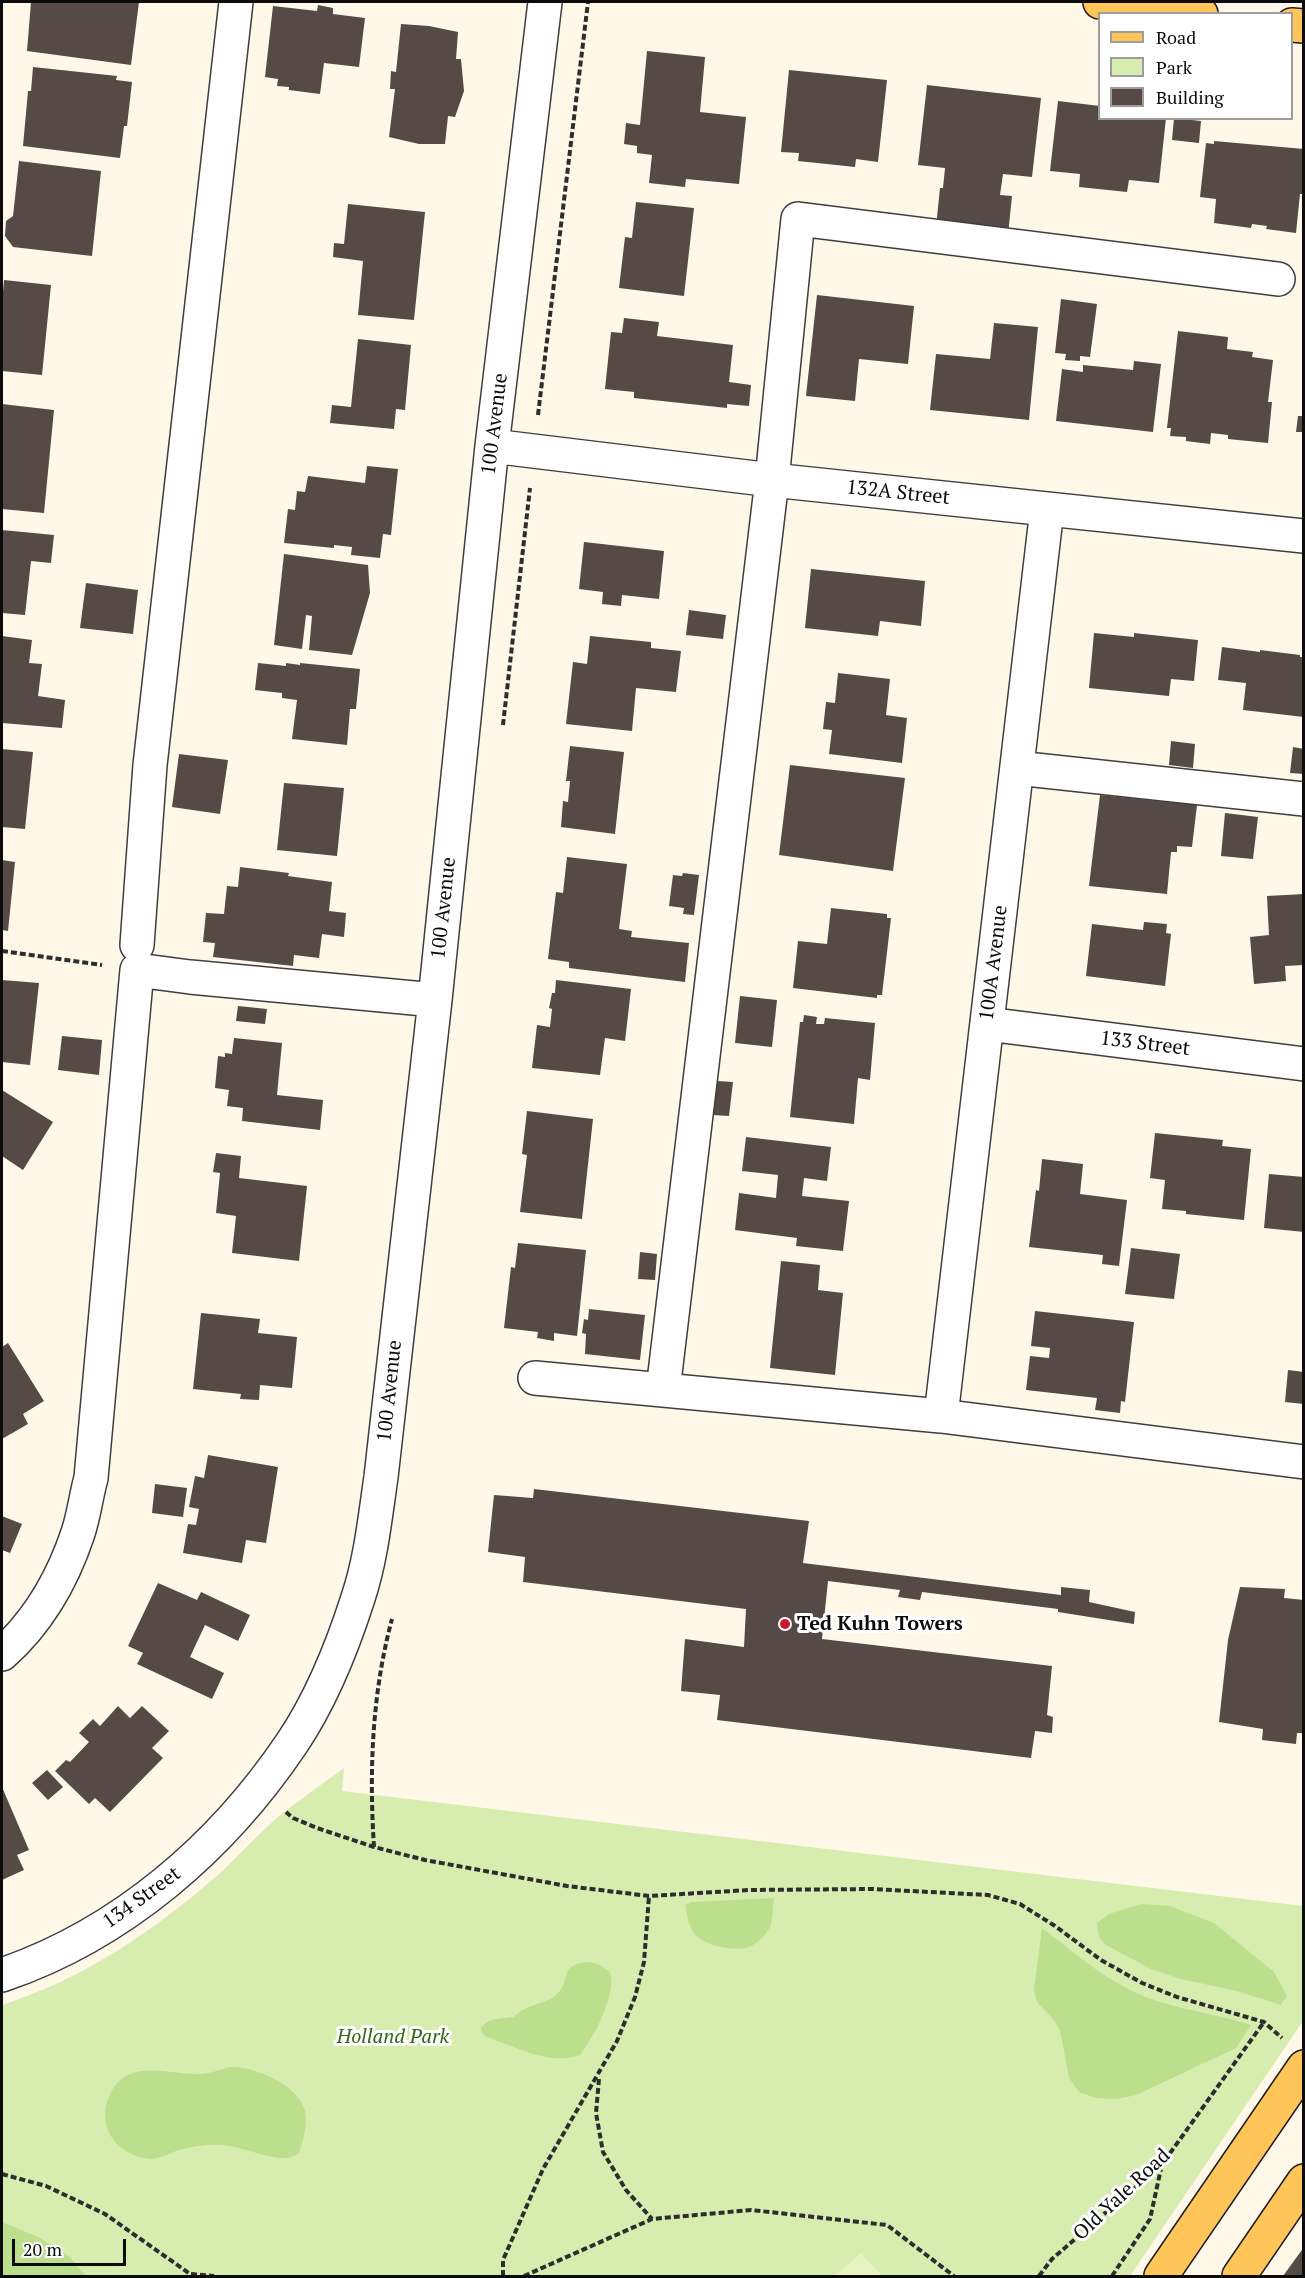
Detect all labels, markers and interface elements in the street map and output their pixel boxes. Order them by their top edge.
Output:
legend [1098,12,1293,120]
text: Road [1156,25,1196,49]
text: Park [1156,55,1192,79]
text: Building [1156,85,1224,109]
street label: 100 Avenue [477,372,513,476]
street label: 132A Street [845,476,951,510]
street label: 100 Avenue [427,856,461,960]
street label: 100A Avenue [975,904,1013,1022]
street label: 133 Street [1099,1027,1191,1061]
street label: 100 Avenue [373,1339,407,1443]
place label: Ted Kuhn Towers [797,1612,963,1636]
marker: Ted Kuhn Towers [778,1617,792,1631]
street label: 134 Street [98,1862,186,1934]
park label: Holland Park [337,2025,449,2049]
street label: Old Yale Road [1069,2144,1175,2246]
scale bar [15,2227,129,2265]
text: 20 m [23,2237,62,2261]

